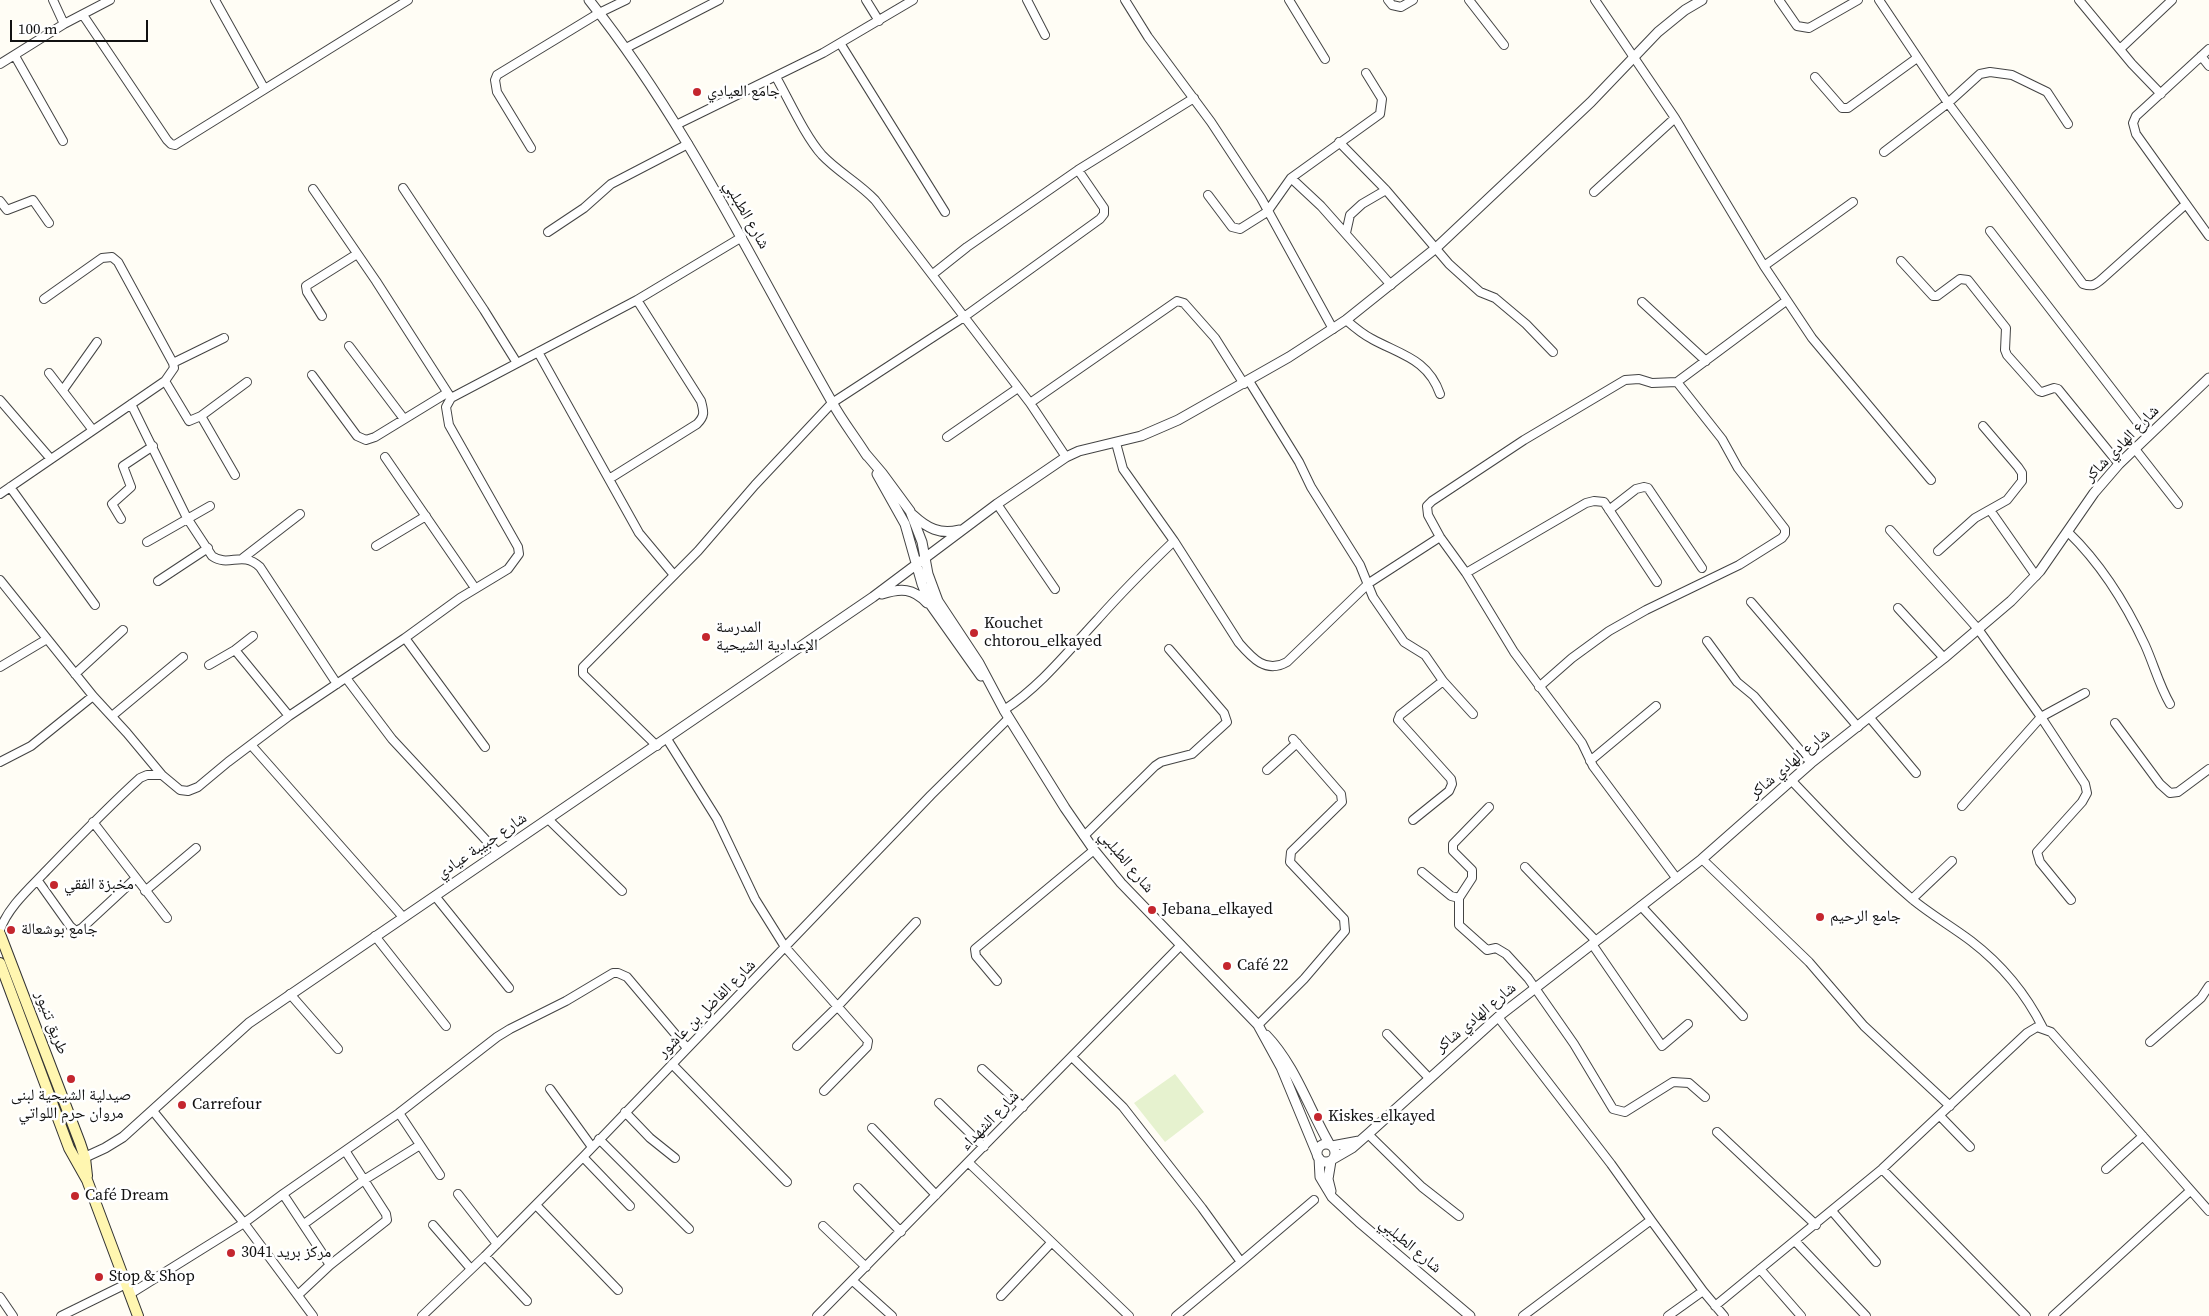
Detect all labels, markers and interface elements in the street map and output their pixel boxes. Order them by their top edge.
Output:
scale bar [12,10,150,42]
text: 100 m [18,18,58,39]
place label: جامع العيادي [707,82,780,102]
marker: جامع العيادي [691,86,703,98]
street label: شارع الطبلبي [719,177,773,253]
street label: شارع الهادي شاكر [2081,402,2163,486]
place label: Kouchet chtorou_elkayed [984,614,1102,652]
place label: المدرسة الإعدادية الشيحية [716,618,818,656]
marker: Kouchet chtorou_elkayed [968,627,980,639]
marker: المدرسة الإعدادية الشيحية [700,631,712,643]
street label: شارع الهادي شاكر [1746,725,1834,803]
street label: شارع حبيبة عيادي [433,809,531,883]
street label: شارع الطبلبي [1094,827,1158,897]
place label: مخبزة الفقي [64,875,134,895]
marker: مخبزة الفقي [48,879,60,891]
place label: Jebana_elkayed [1162,900,1273,920]
marker: Jebana_elkayed [1146,904,1158,916]
place label: جامع الرحيم [1830,907,1901,927]
marker: جامع الرحيم [1814,911,1826,923]
place label: جامع بوشعالة [21,920,98,940]
marker: جامع بوشعالة [5,924,17,936]
street label: شارع الفاضل بن عاشور [654,956,760,1062]
place label: Café 22 [1237,956,1289,976]
marker: Café 22 [1221,960,1233,972]
street label: شارع الهادي شاكر [1432,979,1520,1057]
street label: طريق تنيور [30,989,72,1057]
marker: صيدلية الشيحية لبنى مروان حرم اللواتي [65,1073,77,1085]
place label: صيدلية الشيحية لبنى مروان حرم اللواتي [11,1086,131,1124]
street label: شارع الشهداء [957,1087,1023,1155]
place label: Carrefour [192,1095,262,1115]
marker: Carrefour [176,1099,188,1111]
place label: Kiskes_elkayed [1328,1107,1435,1127]
marker: Kiskes_elkayed [1312,1111,1324,1123]
place label: Café Dream [85,1186,169,1206]
marker: Café Dream [69,1190,81,1202]
street label: شارع الطبلبي [1375,1214,1445,1278]
place label: مركز بريد 3041 [241,1243,331,1263]
marker: مركز بريد 3041 [225,1247,237,1259]
place label: Stop & Shop [109,1267,195,1287]
marker: Stop & Shop [93,1271,105,1283]

